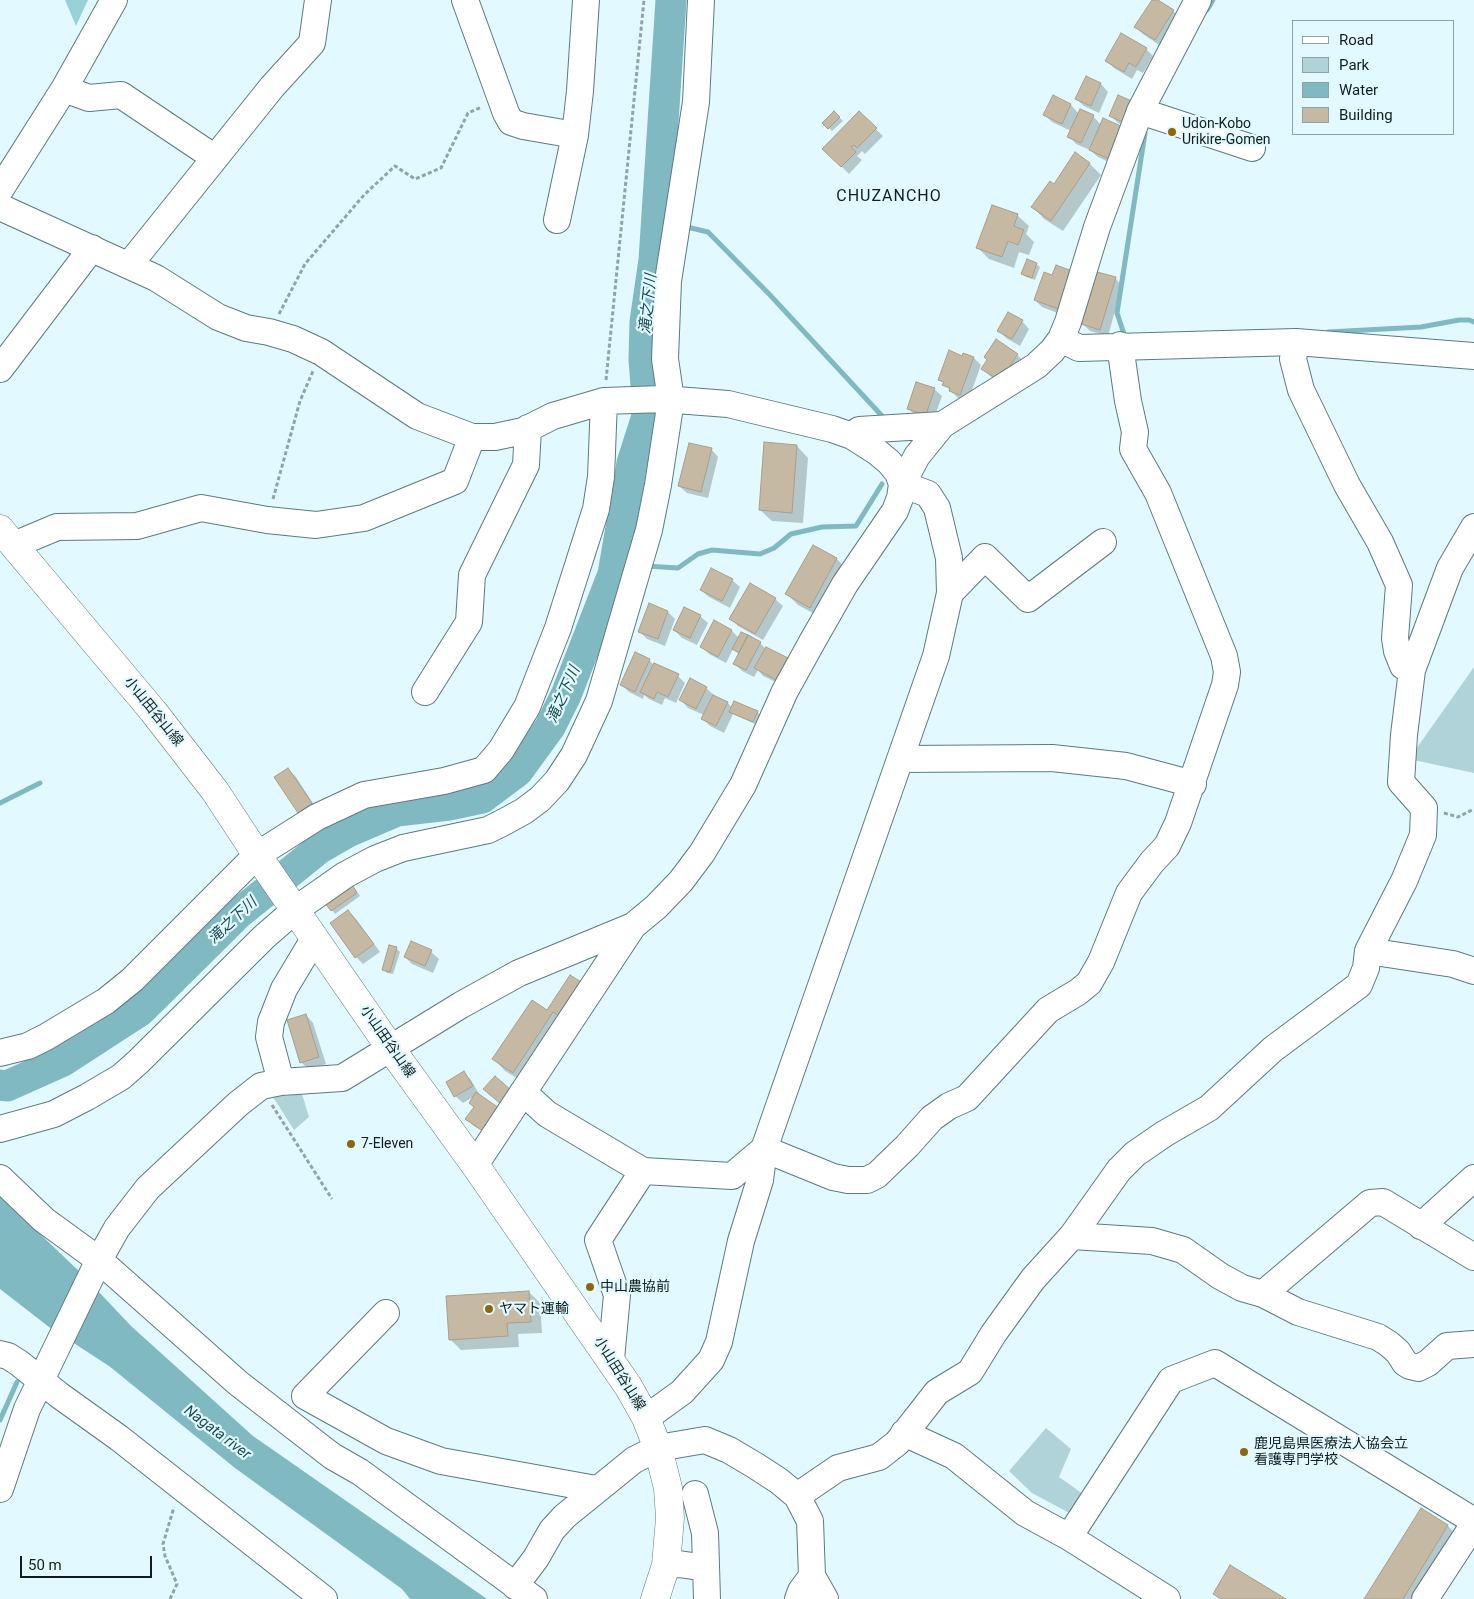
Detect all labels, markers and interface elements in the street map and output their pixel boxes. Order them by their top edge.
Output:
legend [1292,20,1454,135]
text: Road [1339,31,1373,49]
text: Park [1339,56,1369,74]
text: Water [1339,81,1378,99]
text: Building [1339,106,1393,124]
place label: Udon-Kobo Urikire-Gomen [1182,116,1271,148]
marker: Udon-Kobo Urikire-Gomen [1166,126,1178,138]
district label: CHUZANCHO [835,187,943,207]
water label: 滝之下川 [637,273,661,335]
water label: 滝之下川 [544,664,584,726]
street label: 小山田谷山線 [120,674,186,750]
water label: 滝之下川 [205,894,261,948]
street label: 小山田谷山線 [356,1003,418,1081]
place label: 7-Eleven [361,1136,413,1152]
marker: 7-Eleven [345,1138,357,1150]
place label: 中山農協前 [600,1279,670,1295]
marker: 中山農協前 [584,1281,596,1293]
place label: ヤマト運輸 [499,1301,569,1317]
marker: ヤマト運輸 [483,1303,495,1315]
street label: 小山田谷山線 [590,1334,648,1414]
water label: Nagata river [180,1402,254,1464]
place label: 鹿児島県医療法人協会立 看護専門学校 [1254,1436,1408,1468]
marker: 鹿児島県医療法人協会立 看護専門学校 [1238,1446,1250,1458]
scale bar [22,1546,155,1578]
text: 50 m [28,1556,62,1574]

